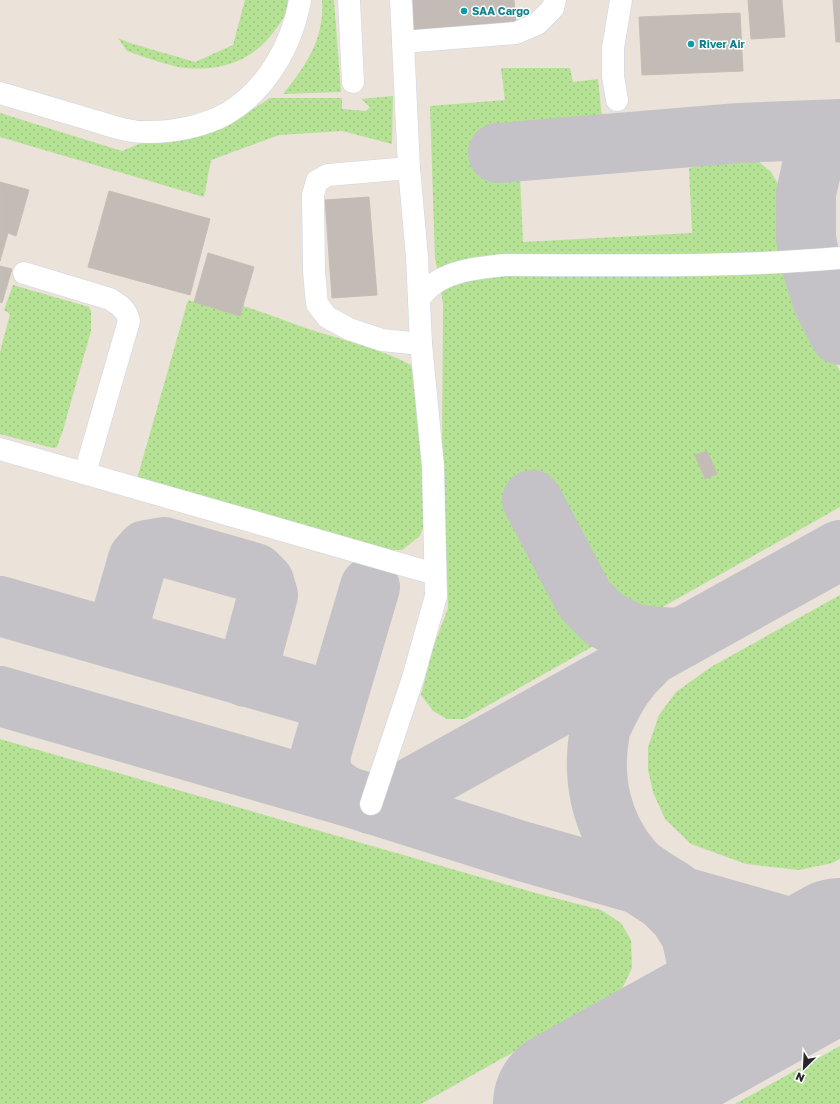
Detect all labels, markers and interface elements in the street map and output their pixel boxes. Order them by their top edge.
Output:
place label: SAA Cargo [472,4,530,17]
marker: SAA Cargo [459,6,469,16]
place label: River Air [699,37,745,50]
marker: River Air [686,39,696,49]
north arrow [784,1048,824,1088]
text: N [793,1070,806,1085]

